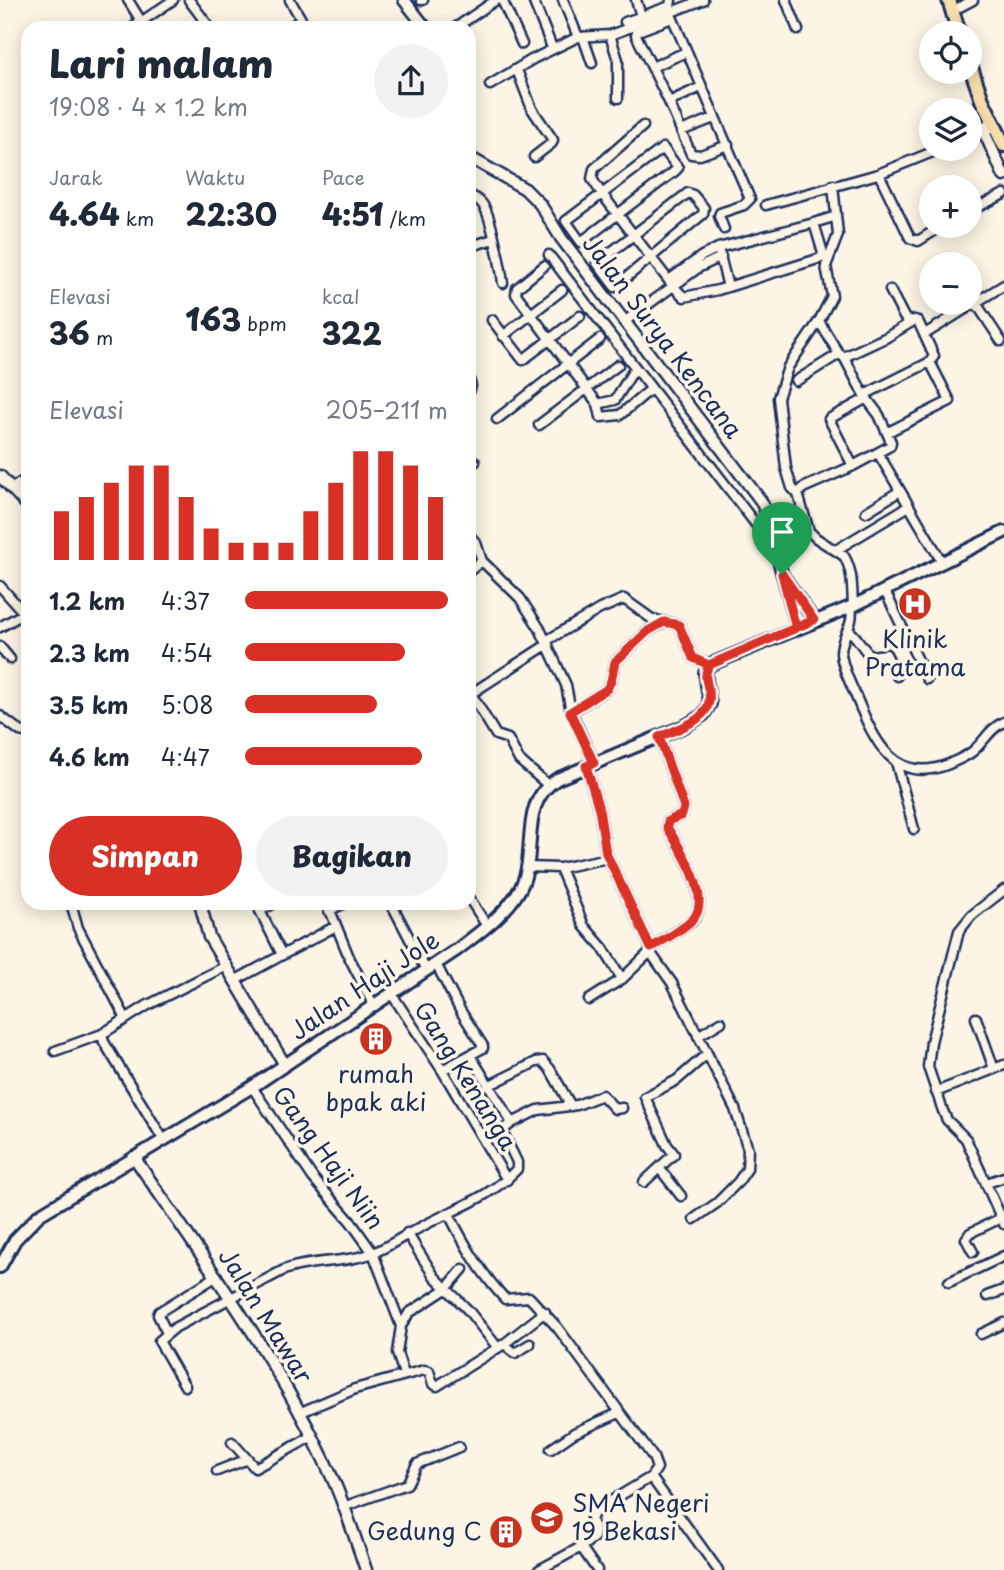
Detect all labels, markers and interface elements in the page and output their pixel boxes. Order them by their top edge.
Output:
map controls [919,21,982,315]
button: locate [919,21,982,84]
text: Lari malam [49,34,274,91]
button: share [374,44,448,118]
text: 19:08 · 4 × 1.2 km [49,89,248,124]
button: layers [919,98,982,161]
text: Jarak [49,163,103,191]
text: Waktu [185,163,245,191]
text: Pace [322,163,365,191]
button: + [919,175,982,238]
text: 4.64 [49,191,120,236]
text: 22:30 [185,191,277,236]
text: 4:51 [322,191,383,236]
text: km [120,204,154,232]
text: /km [383,204,426,232]
street label: Jalan Surya Kencana [575,226,752,445]
button: − [919,252,982,315]
text: Elevasi [49,282,111,310]
text: kcal [322,282,360,310]
text: 163 [185,296,241,341]
text: bpm [241,309,287,337]
text: 36 [49,310,90,355]
text: 322 [322,310,382,355]
text: m [90,323,113,351]
text: Elevasi [49,392,124,427]
text: 205–211 m [325,392,448,427]
pin [752,502,812,574]
icon: arrive [763,513,801,551]
text: 1.2 km [49,583,125,618]
text: 4:37 [161,583,210,618]
hospital icon: Klinik Pratama [896,585,934,623]
place label: Klinik Pratama [865,620,965,684]
text: 2.3 km [49,635,130,670]
text: 4:54 [161,635,213,670]
text: 3.5 km [49,687,129,722]
text: 5:08 [161,687,214,722]
text: 4.6 km [49,739,130,774]
text: 4:47 [161,739,210,774]
button: Simpan [49,816,242,896]
button: Bagikan [256,816,448,896]
street label: Jalan Haji Jole [282,921,446,1048]
street label: Gang Kenanga [406,993,527,1157]
building icon: rumah bpak aki [357,1020,395,1058]
place label: rumah bpak aki [326,1055,426,1119]
street label: Gang Haji Niin [265,1078,394,1236]
street label: Jalan Mawar [211,1240,323,1390]
place label: SMA Negeri 19 Bekasi [572,1484,710,1548]
school or university icon: SMA Negeri 19 Bekasi [528,1499,566,1537]
place label: Gedung C [367,1512,482,1548]
building icon: Gedung C [487,1513,525,1551]

